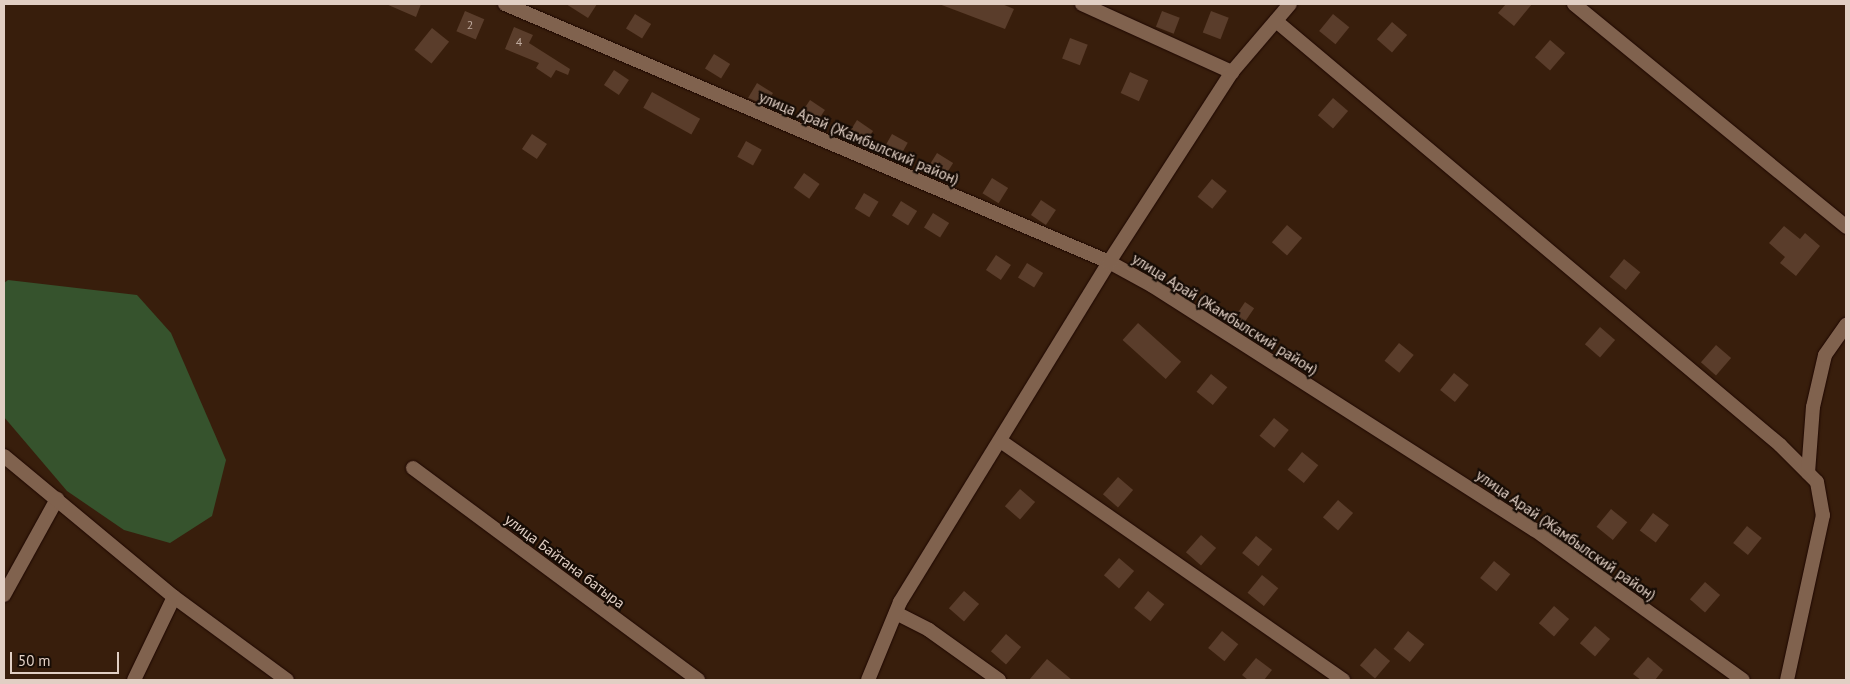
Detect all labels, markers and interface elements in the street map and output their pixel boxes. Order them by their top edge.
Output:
house number: 2 [467,18,473,32]
house number: 4 [516,35,522,49]
street label: улица Арай (Жамбылский район) [756,88,962,188]
street label: улица Арай (Жамбылский район) [1129,249,1321,379]
street label: улица Арай (Жамбылский район) [1472,466,1660,604]
street label: улица Байтана батыра [501,510,629,612]
scale bar [12,642,121,674]
text: 50 m [18,651,51,670]

